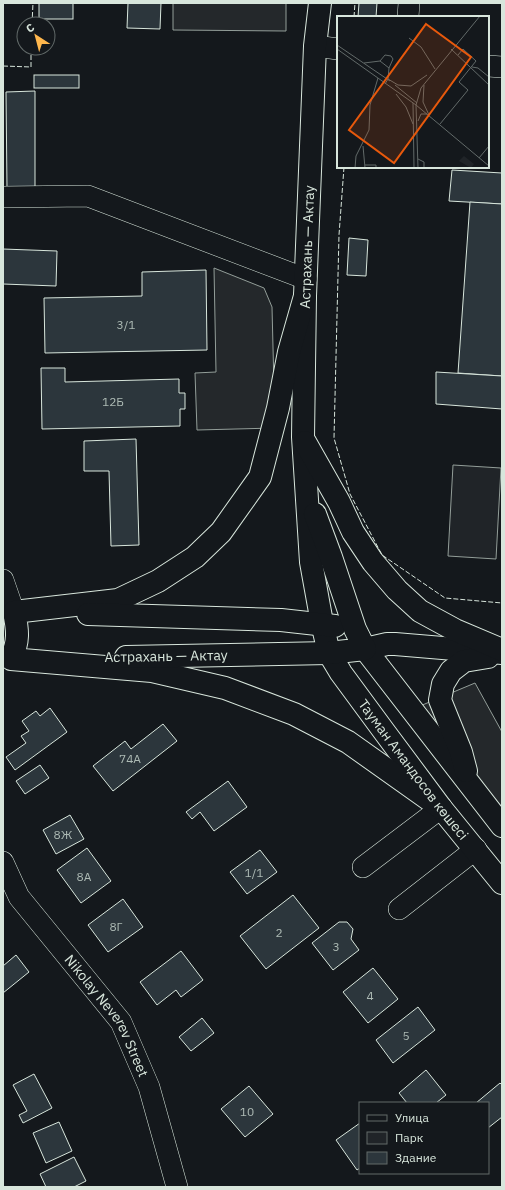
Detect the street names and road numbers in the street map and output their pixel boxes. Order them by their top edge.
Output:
street label: Астрахань — Актау [296,185,318,309]
street label: Астрахань — Актау [104,646,228,666]
street label: Тауман Амандосов көшесі [354,696,472,844]
street label: Nikolay Neverev Street [61,951,153,1080]

